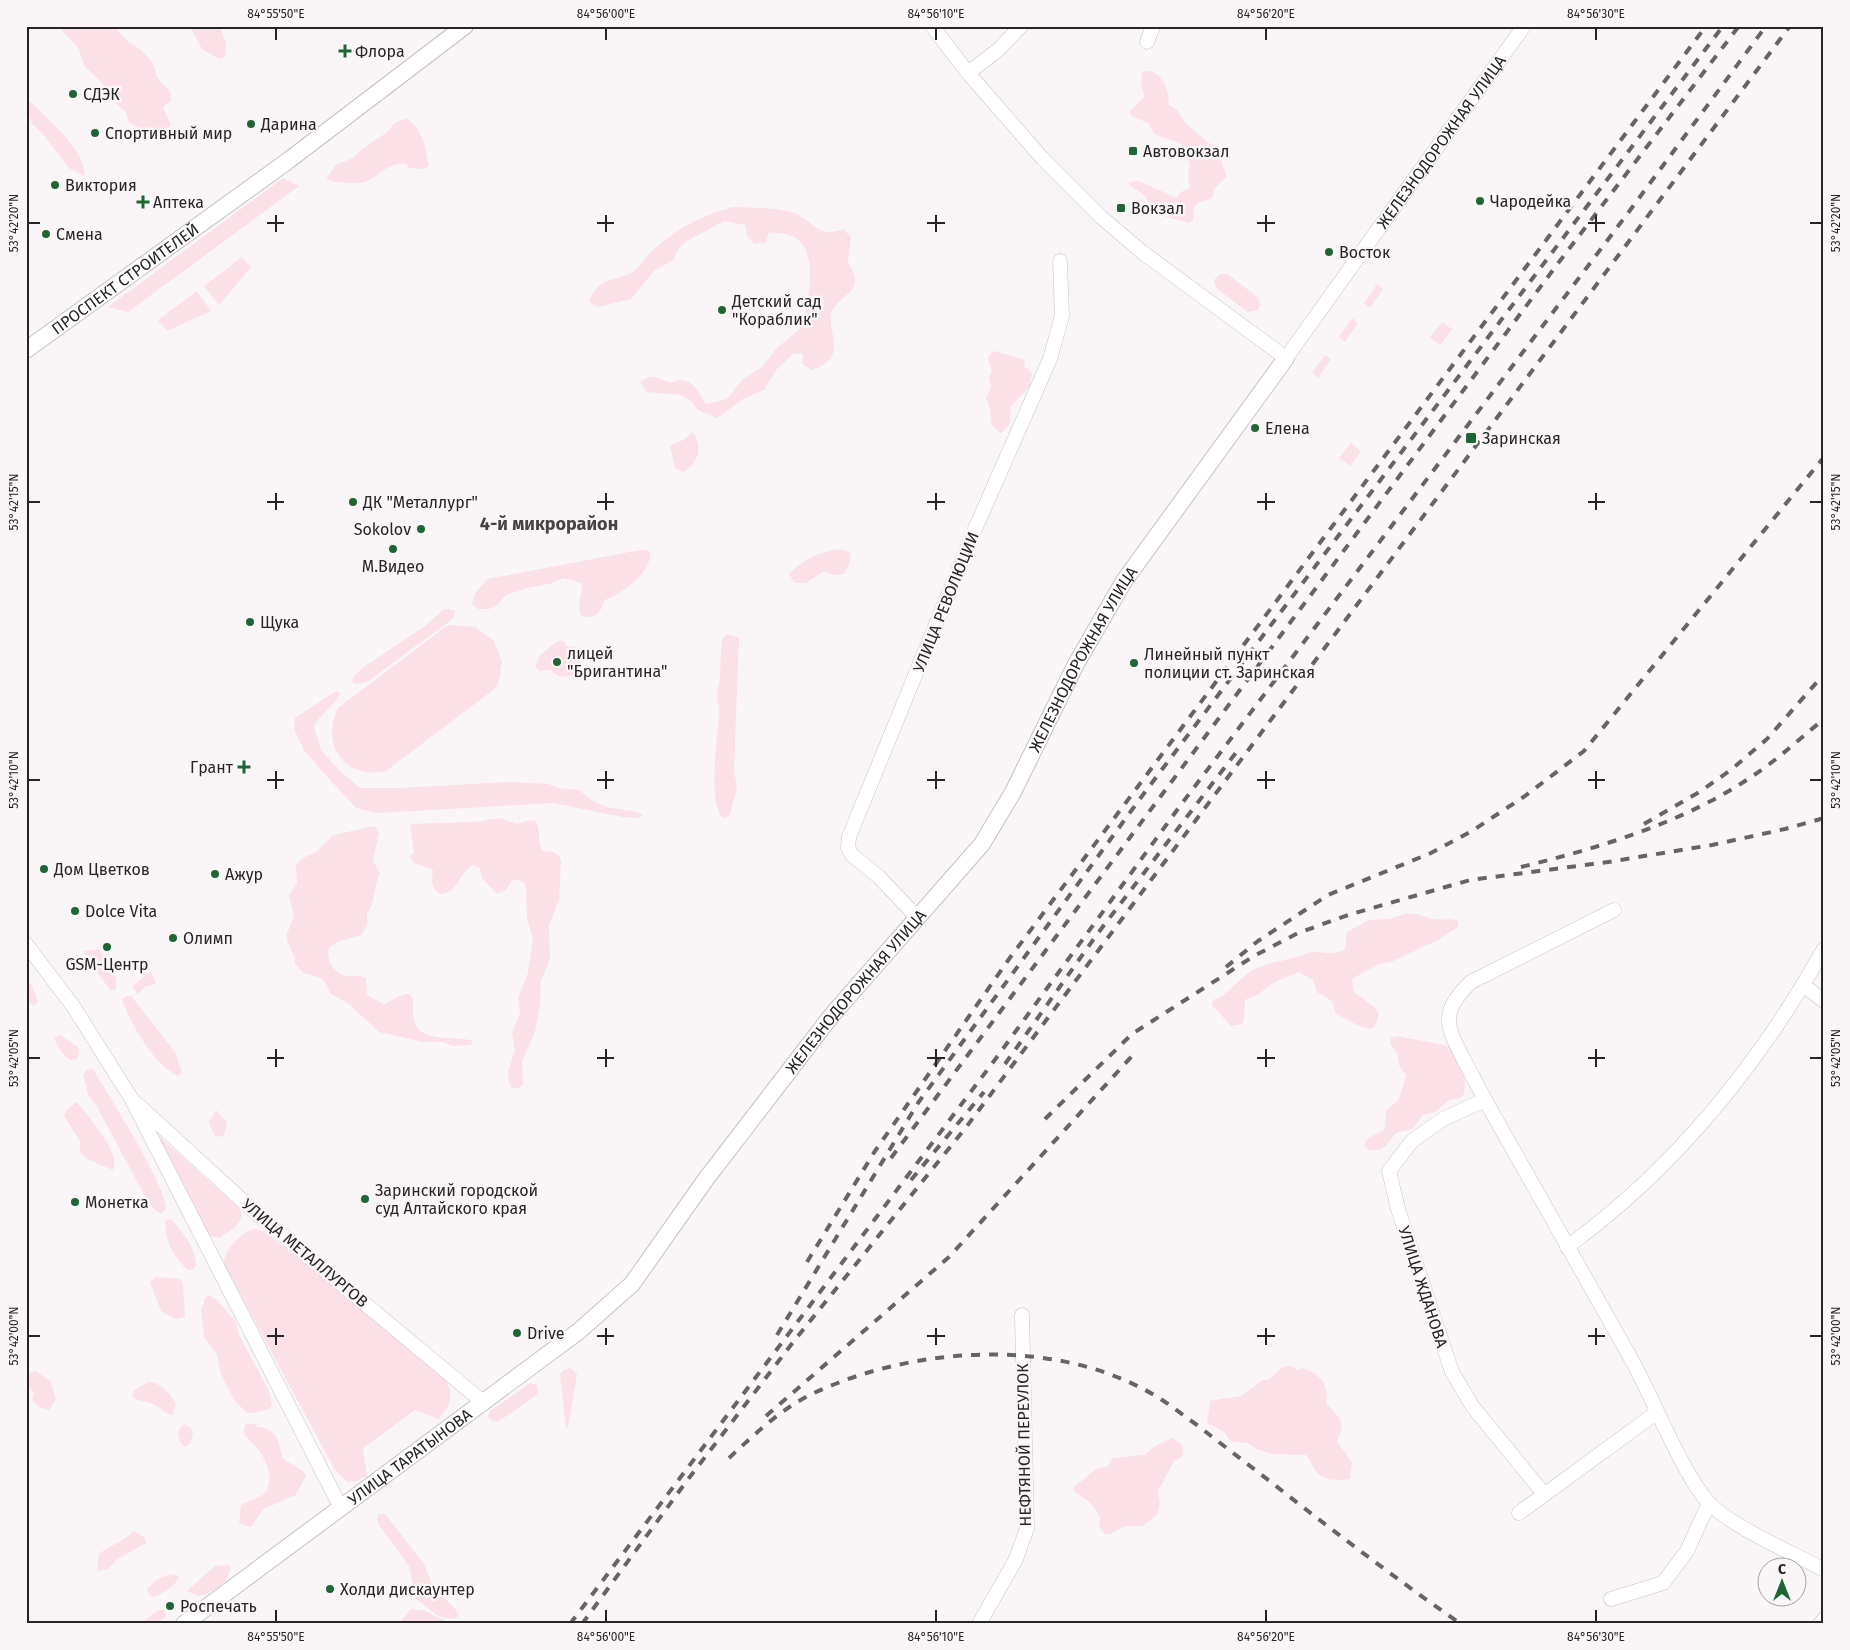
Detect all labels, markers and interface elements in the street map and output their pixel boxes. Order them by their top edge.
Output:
text: 84°55'50"E [247,7,305,21]
text: 84°56'00"E [577,7,635,21]
text: 84°56'10"E [907,7,965,21]
text: 84°56'20"E [1237,7,1295,21]
text: 84°56'30"E [1567,7,1625,21]
place label: Флора [355,42,405,61]
marker: Флора [339,45,351,57]
street label: ЖЕЛЕЗНОДОРОЖНАЯ УЛИЦА [1372,51,1510,232]
place label: СДЭК [83,85,120,104]
marker: СДЭК [67,88,79,100]
place label: Дарина [260,115,317,134]
marker: Дарина [245,118,257,130]
place label: Спортивный мир [105,124,232,143]
marker: Спортивный мир [89,127,101,139]
place label: Автовокзал [1143,142,1229,161]
marker: Автовокзал [1127,145,1139,157]
place label: Виктория [65,176,137,195]
marker: Виктория [49,179,61,191]
place label: Чародейка [1490,192,1571,211]
place label: Аптека [153,193,204,212]
text: 53°42'20"N [7,194,21,252]
text: 53°42'20"N [1829,194,1843,252]
marker: Чародейка [1474,195,1486,207]
marker: Аптека [137,196,149,208]
place label: Вокзал [1131,199,1184,218]
marker: Вокзал [1115,202,1127,214]
street label: ПРОСПЕКТ СТРОИТЕЛЕЙ [48,219,202,338]
place label: Смена [56,225,103,244]
marker: Смена [40,228,52,240]
place label: Восток [1339,243,1391,262]
marker: Восток [1323,246,1335,258]
place label: Детский сад "Кораблик" [731,292,821,329]
marker: Детский сад "Кораблик" [716,304,728,316]
place label: Елена [1265,419,1310,438]
marker: Елена [1249,422,1261,434]
place label: Заринская [1482,429,1561,448]
marker: Заринская [1464,431,1478,445]
text: 53°42'15"N [7,474,21,530]
text: 53°42'15"N [1829,474,1843,530]
place label: ДК "Металлург" [362,493,478,512]
marker: ДК "Металлург" [347,496,359,508]
district label: 4-й микрорайон [480,513,618,535]
place label: Sokolov [354,520,411,539]
marker: Sokolov [415,523,427,535]
street label: УЛИЦА РЕВОЛЮЦИИ [909,529,983,675]
marker: М.Видео [387,543,399,555]
place label: М.Видео [362,557,424,576]
street label: ЖЕЛЕЗНОДОРОЖНАЯ УЛИЦА [1025,562,1141,755]
place label: Щука [260,613,299,632]
marker: Щука [244,616,256,628]
place label: лицей "Бригантина" [567,644,667,681]
place label: Линейный пункт полиции ст. Заринская [1144,645,1315,682]
marker: лицей "Бригантина" [551,656,563,668]
marker: Линейный пункт полиции ст. Заринская [1128,657,1140,669]
text: 53°42'10"N [7,751,21,809]
text: 53°42'10"N [1829,751,1843,809]
place label: Грант [190,758,234,777]
marker: Грант [237,760,251,774]
place label: Дом Цветков [53,860,150,879]
marker: Дом Цветков [38,863,50,875]
place label: Ажур [225,865,263,884]
marker: Ажур [209,868,221,880]
place label: Dolce Vita [85,902,157,921]
marker: Dolce Vita [69,905,81,917]
street label: ЖЕЛЕЗНОДОРОЖНАЯ УЛИЦА [781,905,930,1077]
place label: Олимп [183,929,233,948]
marker: Олимп [167,932,179,944]
marker: GSM-Центр [101,941,113,953]
place label: GSM-Центр [65,955,149,974]
text: 53°42'05"N [7,1029,21,1087]
text: 53°42'05"N [1829,1029,1843,1087]
place label: Заринский городской суд Алтайского края [375,1181,538,1218]
place label: Монетка [85,1193,149,1212]
marker: Заринский городской суд Алтайского края [359,1193,371,1205]
street label: УЛИЦА МЕТАЛЛУРГОВ [238,1195,372,1311]
marker: Монетка [69,1196,81,1208]
street label: УЛИЦА ЖДАНОВА [1394,1224,1452,1351]
text: 53°42'00"N [7,1306,21,1366]
text: 53°42'00"N [1829,1306,1843,1366]
place label: Drive [527,1324,565,1343]
marker: Drive [511,1327,523,1339]
street label: НЕФТЯНОЙ ПЕРЕУЛОК [1013,1363,1035,1527]
street label: УЛИЦА ТАРАТЫНОВА [344,1404,476,1509]
north arrow [1758,1558,1808,1608]
text: С [1778,1561,1786,1578]
place label: Холди дискаунтер [340,1580,475,1599]
marker: Холди дискаунтер [324,1583,336,1595]
place label: Роспечать [180,1597,257,1616]
marker: Роспечать [164,1600,176,1612]
text: 84°55'50"E [247,1630,305,1644]
text: 84°56'00"E [577,1630,635,1644]
text: 84°56'10"E [907,1630,965,1644]
text: 84°56'20"E [1237,1630,1295,1644]
text: 84°56'30"E [1567,1630,1625,1644]

